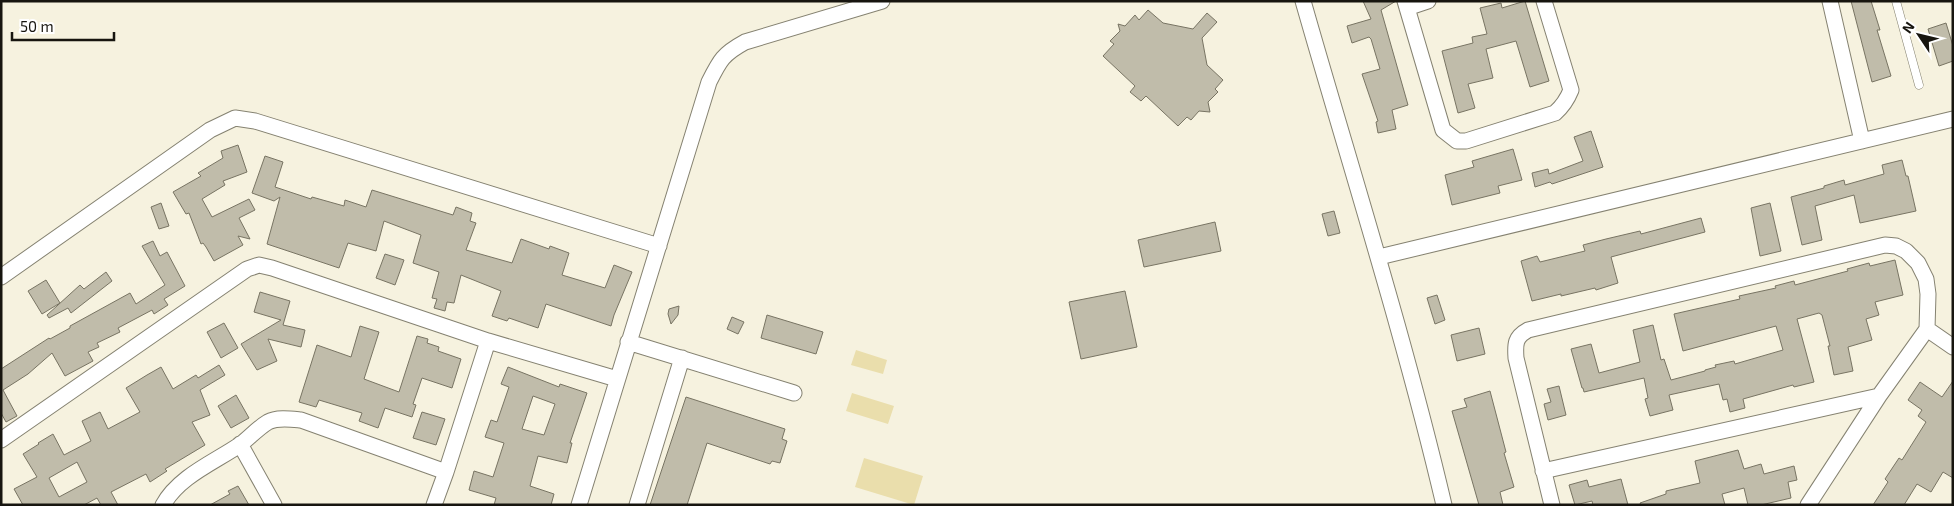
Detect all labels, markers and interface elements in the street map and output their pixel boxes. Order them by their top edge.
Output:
scale bar [12,10,115,42]
north arrow [1894,10,1944,60]
text: 50 m [20,17,54,35]
text: N [1898,18,1918,36]

